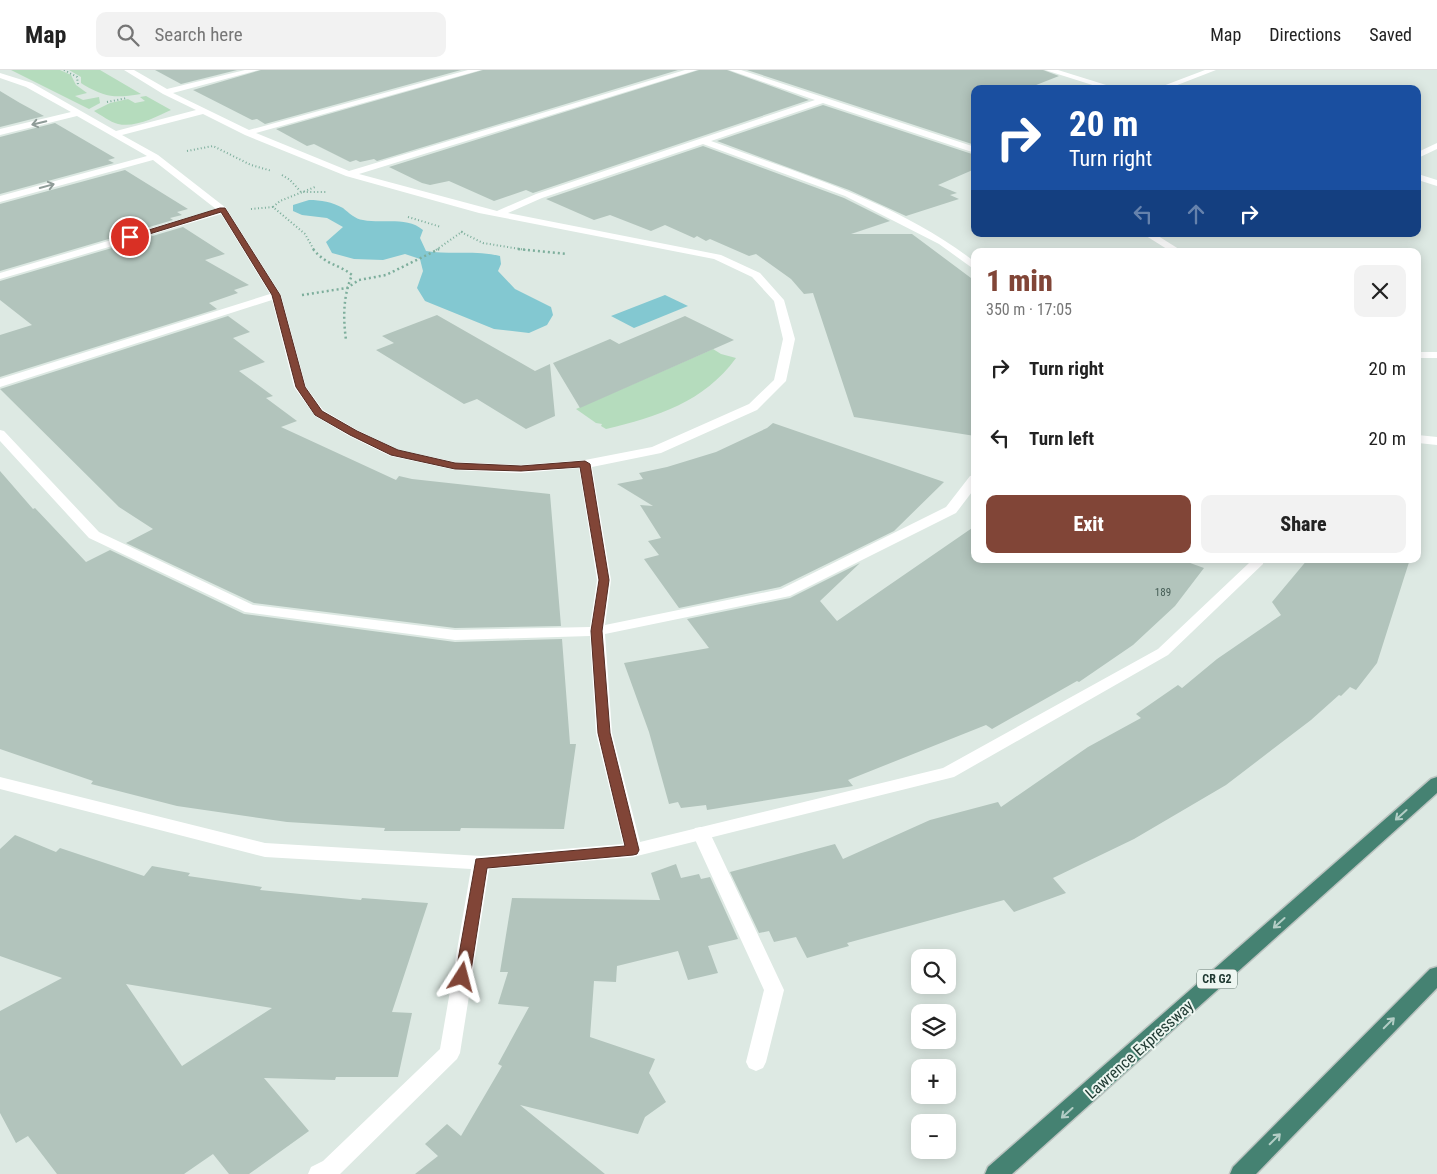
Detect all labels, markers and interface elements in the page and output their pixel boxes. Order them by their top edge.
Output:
search box [96,12,446,57]
text: Map [25,21,66,49]
icon: search [114,21,142,49]
text: Search here [154,23,243,46]
text: Map [1210,24,1241,45]
text: Directions [1269,24,1341,45]
text: Saved [1369,24,1412,45]
text: 20 m [1069,104,1138,145]
icon: right [986,105,1051,170]
one-way arrow [32,119,48,128]
text: Turn right [1069,146,1152,171]
one-way arrow [39,181,55,190]
icon: left [1129,200,1157,228]
icon: ahead [1182,200,1210,228]
icon: right [1235,200,1263,228]
pin [109,216,151,258]
icon: arrive [116,223,144,251]
text: 1 min [986,263,1053,298]
button: close [1354,265,1406,317]
text: 350 m · 17:05 [986,300,1072,319]
icon: right [986,354,1014,382]
text: Turn right [1029,357,1104,380]
text: 20 m [1369,357,1406,380]
icon: left [986,424,1014,452]
text: Turn left [1029,427,1094,450]
text: 20 m [1369,427,1406,450]
button: Exit [986,495,1191,553]
button: Share [1201,495,1406,553]
house number: 189 [1155,586,1171,599]
one-way arrow [1394,809,1407,821]
one-way arrow [1273,918,1286,929]
map controls [911,949,956,1159]
button: search [911,949,956,994]
position arrow [435,950,487,1002]
road number: CR G2 [1197,970,1237,989]
street label: Lawrence Expressway [1082,996,1197,1103]
button: layers [911,1004,956,1049]
one-way arrow [1383,1018,1395,1030]
button: + [911,1059,956,1104]
one-way arrow [1060,1107,1073,1119]
button: − [911,1114,956,1159]
one-way arrow [1269,1133,1282,1145]

